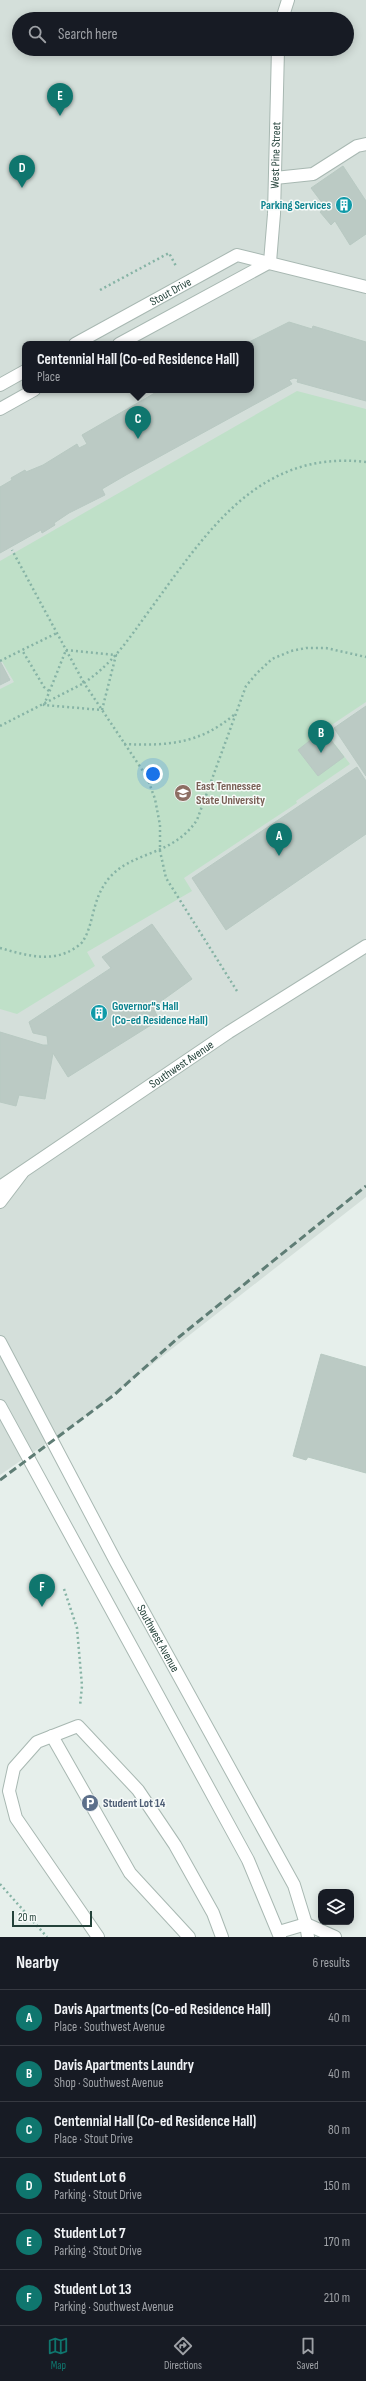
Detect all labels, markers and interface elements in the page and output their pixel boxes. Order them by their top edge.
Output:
search box [12,12,354,56]
icon: search [26,23,48,45]
text: Search here [58,25,118,44]
pin: E [47,83,73,116]
street label: West Pine Street [268,121,284,189]
pin: D [9,155,35,188]
building icon: Parking Services [334,195,354,215]
place label: Parking Services [261,198,331,213]
street label: Stout Drive [147,274,194,309]
popup [22,341,254,393]
text: Centennial Hall (Co-ed Residence Hall) [37,350,239,369]
text: Place [37,369,60,385]
pin: C [125,406,151,439]
pin: B [308,720,334,753]
your location [143,764,163,784]
place label: East Tennessee State University [196,779,265,808]
school or university icon: East Tennessee State University [173,783,193,803]
pin: A [266,823,292,856]
place label: Governor"s Hall (Co-ed Residence Hall) [112,999,208,1028]
building icon: Governor"s Hall (Co-ed Residence Hall) [89,1003,109,1023]
street label: Southwest Avenue [146,1037,217,1092]
pin: F [29,1574,55,1607]
street label: Southwest Avenue [133,1602,182,1675]
parking icon: Student Lot 14 [80,1793,100,1813]
place label: Student Lot 14 [103,1796,166,1811]
map controls [318,1889,354,1925]
button: layers [318,1889,354,1925]
scale bar [12,1909,92,1928]
text: 20 m [18,1911,36,1924]
text: Nearby [16,1953,59,1973]
text: 6 results [312,1955,350,1971]
text: Davis Apartments (Co-ed Residence Hall) [54,2000,271,2019]
text: A [26,2010,32,2026]
text: 40 m [328,2010,350,2026]
text: Place · Southwest Avenue [54,2019,165,2035]
text: Davis Apartments Laundry [54,2056,194,2075]
text: B [26,2066,32,2082]
text: 40 m [328,2066,350,2082]
text: Shop · Southwest Avenue [54,2075,164,2091]
text: Centennial Hall (Co-ed Residence Hall) [54,2112,256,2131]
text: C [26,2122,32,2138]
text: 80 m [328,2122,350,2138]
text: Place · Stout Drive [54,2131,133,2147]
text: Student Lot 6 [54,2168,126,2187]
text: D [26,2178,32,2194]
text: 150 m [324,2178,350,2194]
text: Parking · Stout Drive [54,2187,142,2203]
text: Student Lot 7 [54,2224,125,2243]
text: E [26,2234,32,2250]
text: 170 m [324,2234,350,2250]
text: Parking · Stout Drive [54,2243,142,2259]
text: Student Lot 13 [54,2280,132,2299]
text: F [26,2290,32,2306]
text: 210 m [324,2290,350,2306]
text: Parking · Southwest Avenue [54,2299,174,2315]
tab: Map [47,2335,69,2372]
tab: Directions [164,2335,202,2372]
tab: Saved [297,2335,319,2372]

